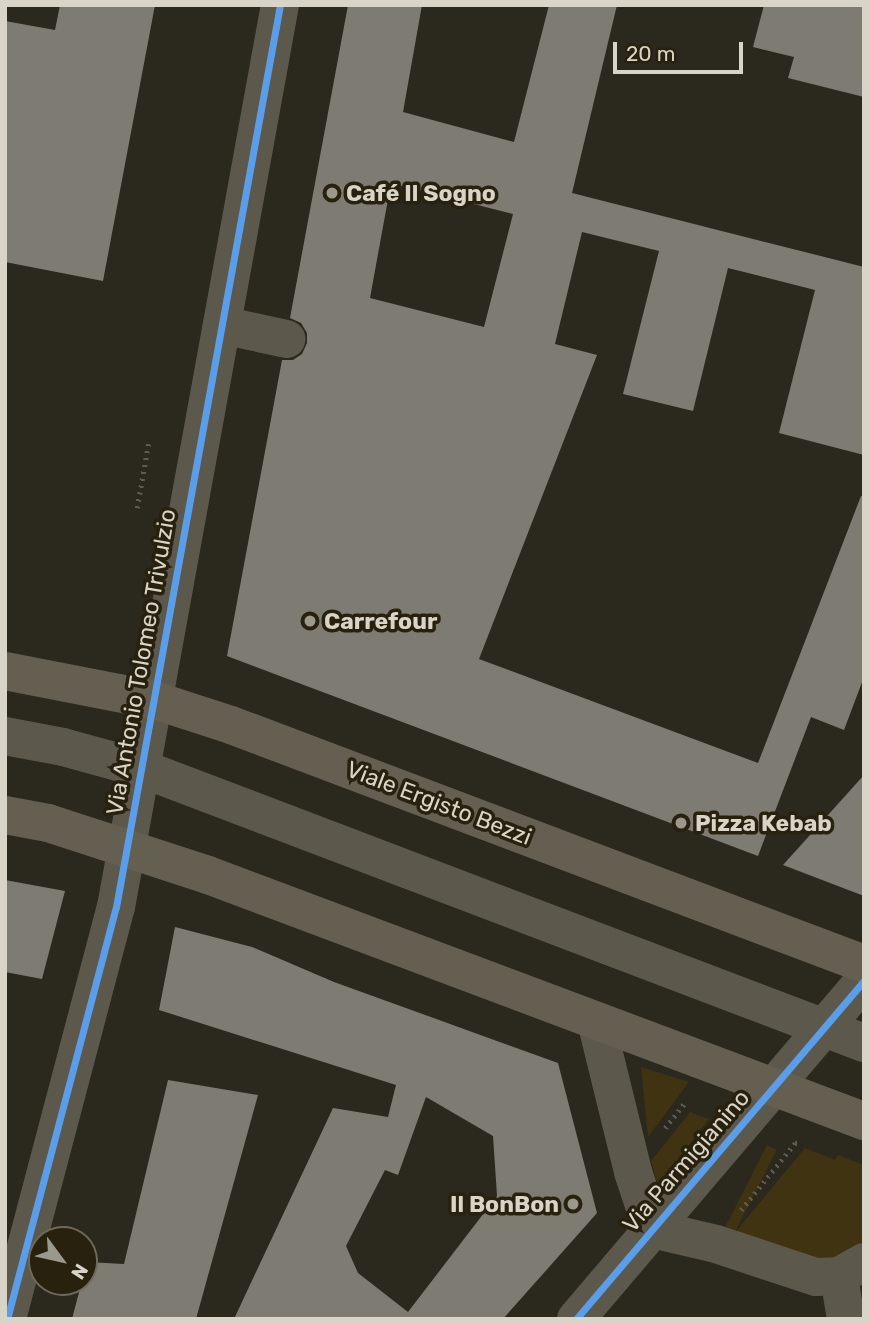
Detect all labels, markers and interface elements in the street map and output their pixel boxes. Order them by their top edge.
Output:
scale bar [617,28,746,72]
text: 20 m [626,41,675,66]
place label: Café Il Sogno [346,179,496,207]
marker: Café Il Sogno [324,185,340,201]
street label: Via Antonio Tolomeo Trivulzio [100,506,182,818]
place label: Carrefour [324,607,437,635]
marker: Carrefour [302,613,318,629]
street label: Viale Ergisto Bezzi [343,755,535,851]
place label: Pizza Kebab [695,809,832,837]
marker: Pizza Kebab [673,815,689,831]
street label: Via Parmigianino [617,1084,755,1238]
place label: Il BonBon [450,1190,559,1218]
marker: Il BonBon [565,1196,581,1212]
north arrow [28,1226,98,1296]
text: N [66,1260,93,1284]

